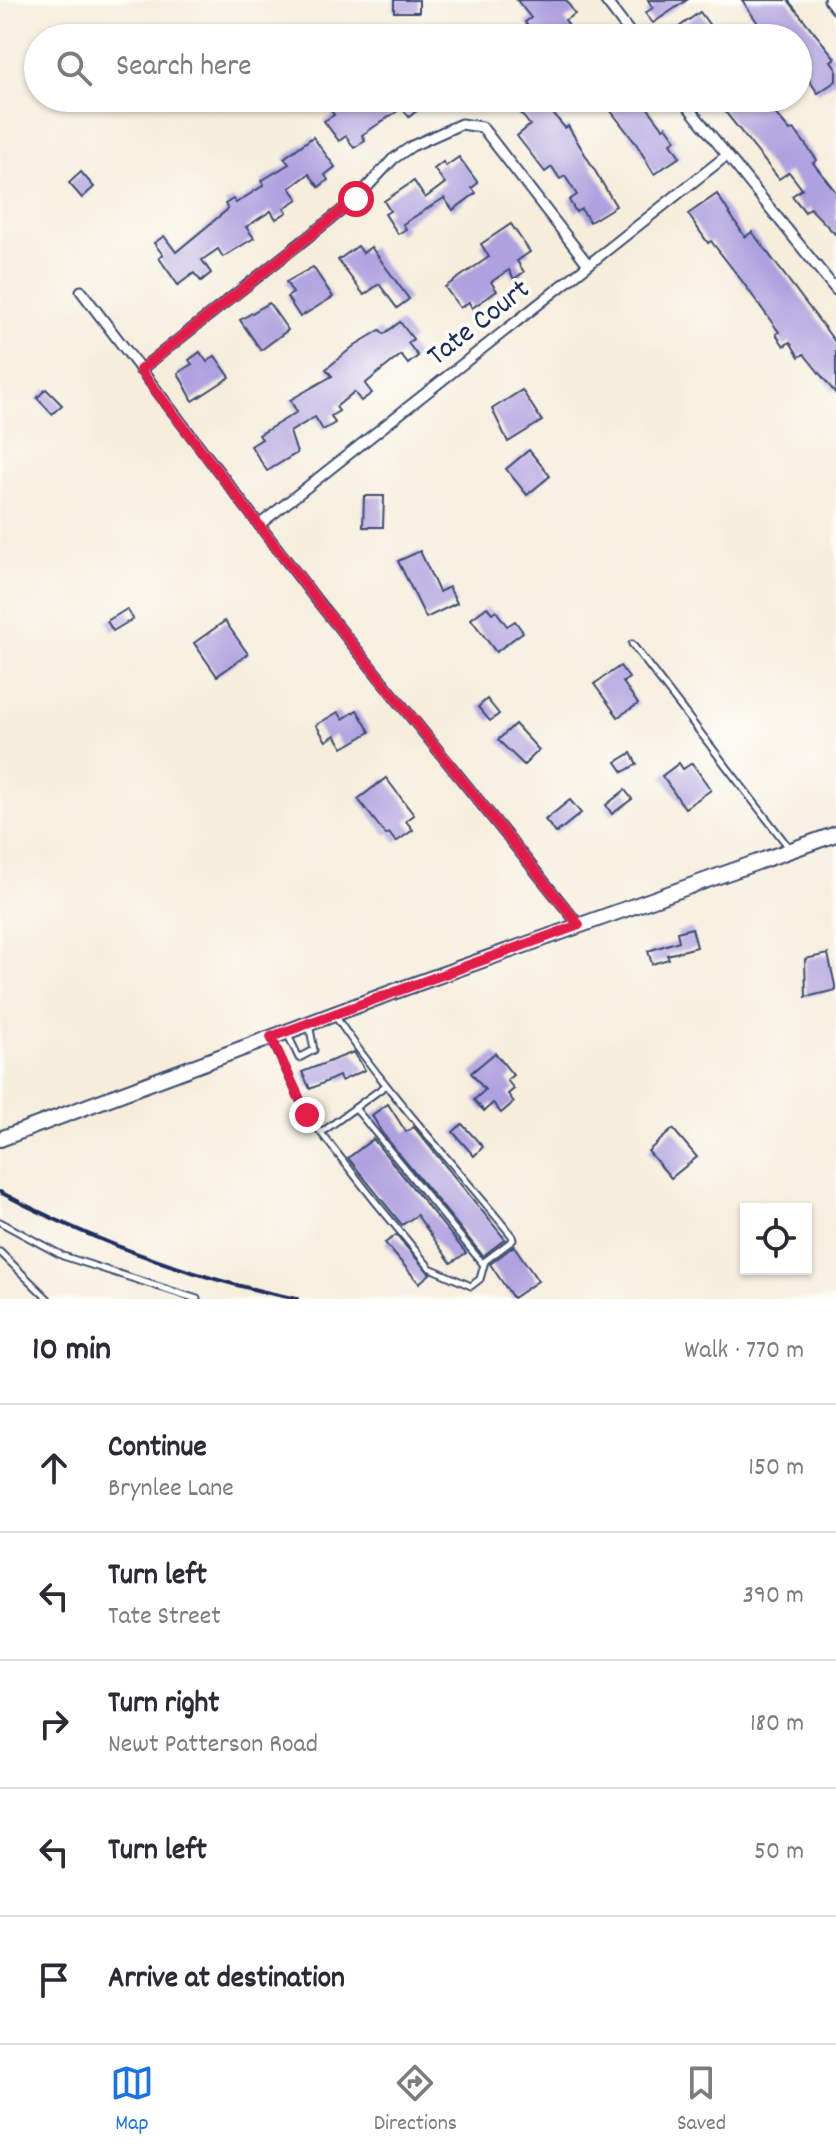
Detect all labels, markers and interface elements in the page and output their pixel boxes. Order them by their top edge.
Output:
search box [24,24,812,112]
icon: search [52,46,96,90]
text: Search here [116,47,252,90]
route start [338,181,374,217]
street label: Tate Court [419,271,540,379]
route end [289,1097,325,1133]
map controls [740,1203,812,1275]
button: locate [740,1203,812,1275]
text: 10 min [32,1327,111,1376]
text: Walk · 770 m [684,1333,804,1370]
text: Continue [108,1428,207,1471]
icon: ahead [32,1446,76,1490]
text: 150 m [748,1450,804,1487]
text: Brynlee Lane [108,1471,234,1508]
text: Turn left [108,1556,207,1599]
icon: left [32,1574,76,1618]
text: 390 m [743,1578,804,1615]
text: Tate Street [108,1599,221,1636]
text: Turn right [108,1684,219,1727]
icon: right [32,1702,76,1746]
text: 180 m [750,1706,804,1743]
text: Newt Patterson Road [108,1727,318,1764]
icon: left [32,1830,76,1874]
text: Turn left [108,1831,207,1874]
text: 50 m [754,1834,804,1871]
icon: arrive [32,1958,76,2002]
text: Arrive at destination [108,1959,345,2002]
tab: Map [110,2061,154,2140]
tab: Directions [374,2061,457,2140]
tab: Saved [677,2061,726,2140]

